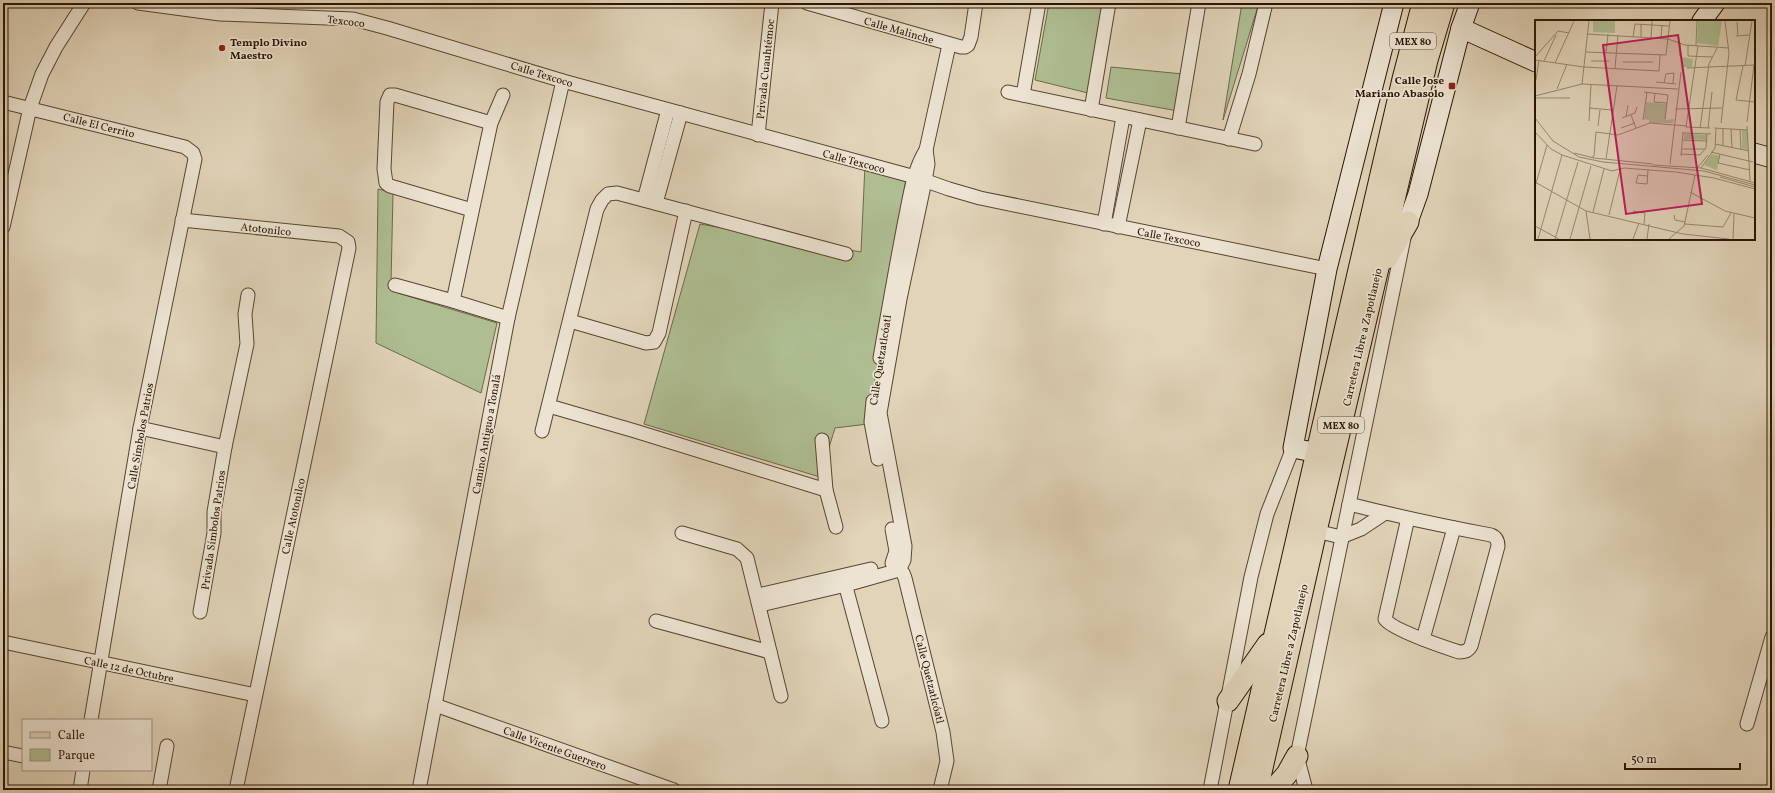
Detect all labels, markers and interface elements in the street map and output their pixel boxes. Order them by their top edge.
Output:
street label: Texcoco [326,13,366,32]
street label: Calle Malinche [862,14,935,49]
street label: Privada Cuauhtémoc [754,18,779,120]
inset map [1535,20,1755,240]
road number: MEX 80 [1390,33,1436,49]
place label: Templo Divino Maestro [230,36,307,64]
marker: Templo Divino Maestro [217,43,227,53]
street label: Calle Texcoco [509,59,575,92]
place label: Calle Jose Mariano Abasolo [1355,74,1444,102]
marker: Calle Jose Mariano Abasolo [1447,81,1457,91]
street label: Calle El Cerrito [61,110,136,143]
street label: Calle Texcoco [821,147,887,178]
street label: Atotonilco [240,220,292,241]
street label: Calle Texcoco [1136,225,1202,252]
street label: Carretera Libre a Zapotlanejo [1340,267,1387,408]
street label: Calle Quetzatlcóatl [867,314,896,406]
street label: Camino Antiguo a Tonalá [470,373,505,495]
street label: Calle Símbolos Patrios [125,382,158,491]
road number: MEX 80 [1318,417,1364,433]
street label: Privada Símbolos Patrios [199,469,230,591]
street label: Calle Atotonilco [279,477,310,556]
street label: Carretera Libre a Zapotlanejo [1266,583,1313,724]
street label: Calle Quetzatlcóatl [910,633,947,725]
street label: Calle 12 de Octubre [82,654,175,687]
legend [22,719,152,771]
street label: Calle Vicente Guerrero [501,724,608,775]
text: Calle [58,728,85,744]
scale bar [1625,745,1740,771]
text: Parque [58,748,95,764]
text: 50 m [1631,752,1657,768]

